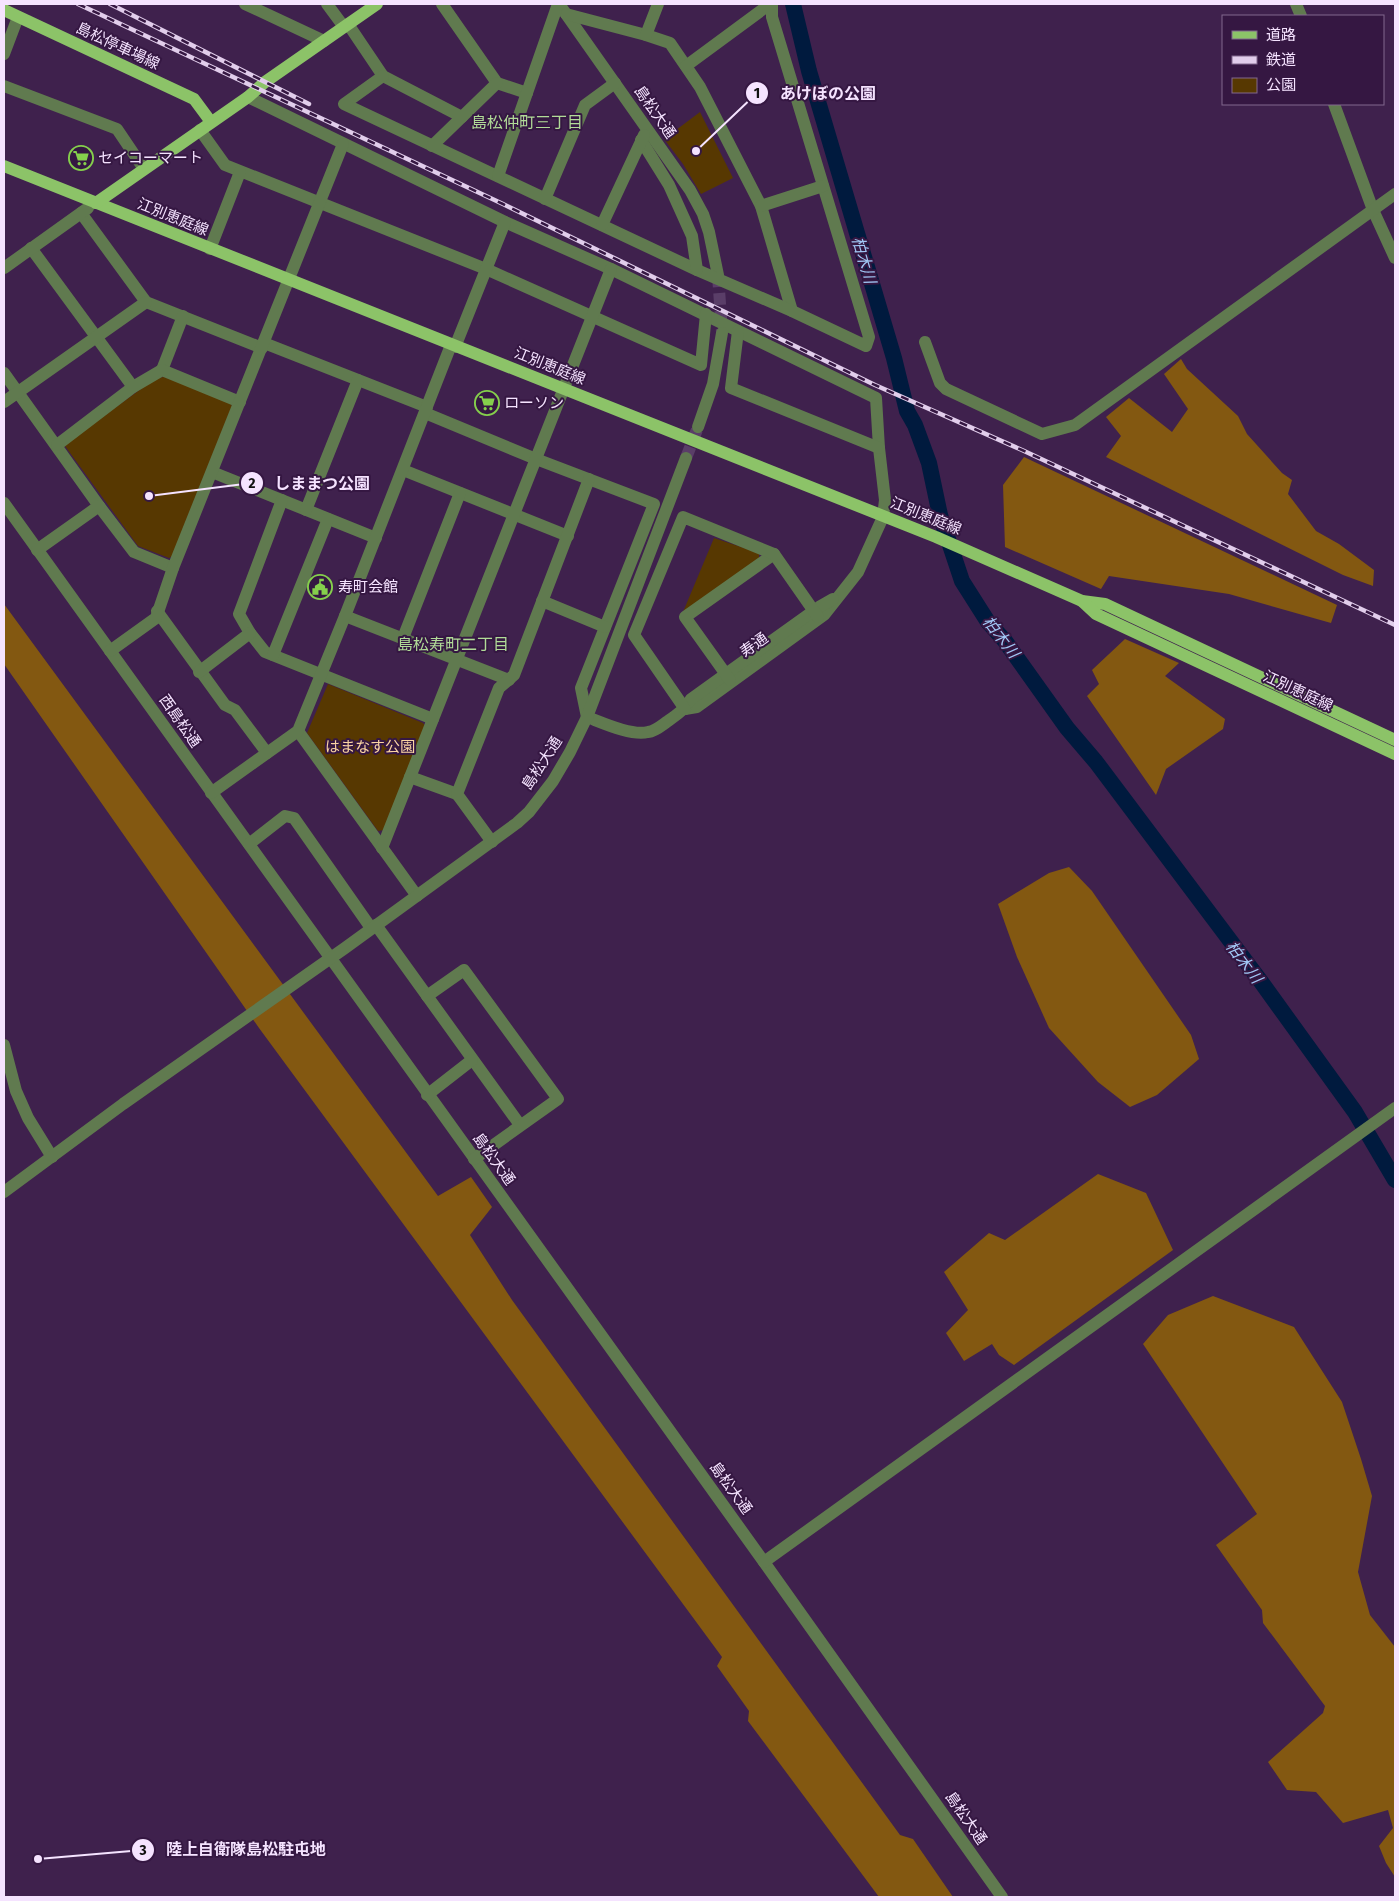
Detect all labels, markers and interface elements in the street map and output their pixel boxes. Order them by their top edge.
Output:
legend [1222,15,1384,105]
street label: 島松停車場線 [73,19,163,73]
text: 道路 [1266,26,1296,44]
text: 鉄道 [1266,51,1296,69]
text: 公園 [1266,76,1296,94]
callout: あけぼの公園 [745,78,886,109]
street label: 島松大通 [630,82,680,142]
text: 1 [754,84,760,102]
text: あけぼの公園 [780,84,876,103]
district label: 島松仲町三丁目 [471,113,583,132]
supermarket icon: セイコーマート [68,145,94,171]
place label: セイコーマート [98,149,203,167]
street label: 江別恵庭線 [135,195,211,239]
water label: 柏木川 [848,234,880,288]
street label: 江別恵庭線 [512,344,588,388]
supermarket icon: ローソン [474,390,500,416]
place label: ローソン [504,394,564,412]
callout: しままつ公園 [239,467,380,498]
text: 2 [248,474,256,492]
text: しままつ公園 [274,474,370,493]
street label: 江別恵庭線 [888,494,964,538]
public building icon: 寿町会館 [307,574,333,600]
place label: 寿町会館 [338,578,398,596]
water label: 柏木川 [979,612,1024,663]
street label: 寿通 [737,629,771,661]
district label: 島松寿町二丁目 [397,635,509,654]
street label: 江別恵庭線 [1260,667,1336,715]
street label: 西島松通 [155,691,205,751]
street label: 島松大通 [518,733,566,793]
park label: はまなす公園 [325,738,415,756]
water label: 柏木川 [1222,937,1267,988]
street label: 島松大通 [469,1129,519,1189]
street label: 島松大通 [706,1458,756,1518]
street label: 島松大通 [941,1788,991,1848]
callout: 陸上自衛隊島松駐屯地 [131,1834,336,1865]
text: 陸上自衛隊島松駐屯地 [166,1840,326,1859]
text: 3 [138,1841,147,1859]

